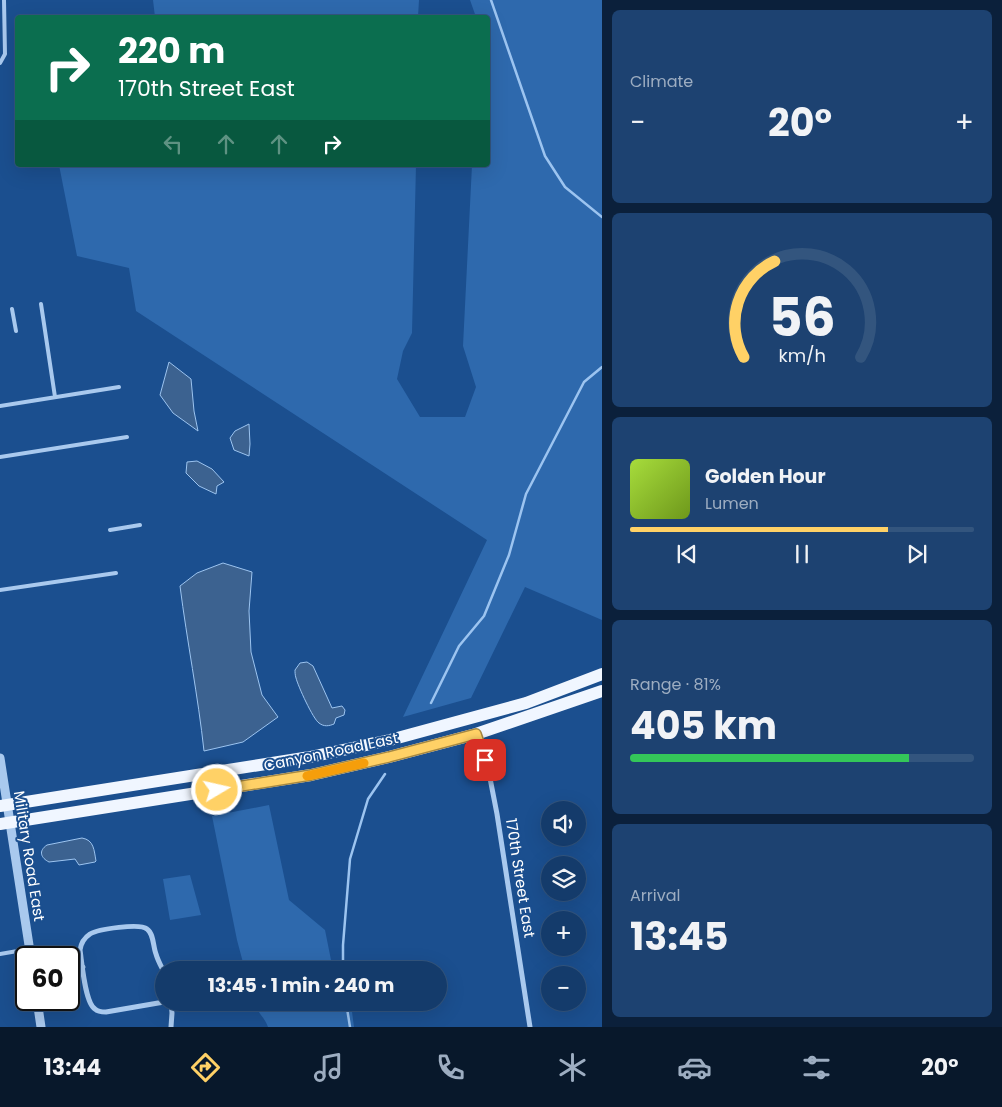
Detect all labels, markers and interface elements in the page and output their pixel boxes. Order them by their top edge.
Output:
text: 220 m [118,26,225,75]
icon: right [35,35,100,100]
text: Climate [630,70,693,93]
text: 170th Street East [118,73,295,104]
text: 20° [768,96,832,149]
text: − [630,103,645,142]
text: + [955,103,974,142]
icon: left [159,130,187,158]
icon: ahead [212,130,240,158]
icon: ahead [265,130,293,158]
icon: right [318,130,346,158]
text: 56 [769,281,835,354]
text: km/h [778,343,826,368]
text: Golden Hour [705,463,826,490]
text: Lumen [705,492,759,515]
icon: previous [673,540,701,568]
icon: pause [788,540,816,568]
icon: next [903,540,931,568]
text: Range · 81% [630,673,721,696]
text: 405 km [630,699,777,752]
street label: Canyon Road East [262,727,400,776]
pin [464,739,506,781]
icon: arrive [471,746,499,774]
position arrow [190,763,242,815]
street label: Military Road East [9,789,50,923]
map controls [541,801,586,1011]
button: sound [541,801,586,846]
street label: 170th Street East [501,817,540,939]
button: layers [541,856,586,901]
text: Arrival [630,884,680,907]
text: 13:45 [630,910,729,963]
button: + [541,911,586,956]
speed limit sign: 60 [15,946,80,1011]
button: − [541,966,586,1011]
text: 13:45 · 1 min · 240 m [208,972,394,999]
icon: directions [188,1050,223,1085]
icon: music [311,1050,346,1085]
icon: phone [433,1050,468,1085]
icon: climate [555,1050,590,1085]
icon: car [677,1050,712,1085]
icon: filters [799,1050,834,1085]
text: 13:44 [44,1052,101,1083]
text: 20° [921,1052,958,1083]

